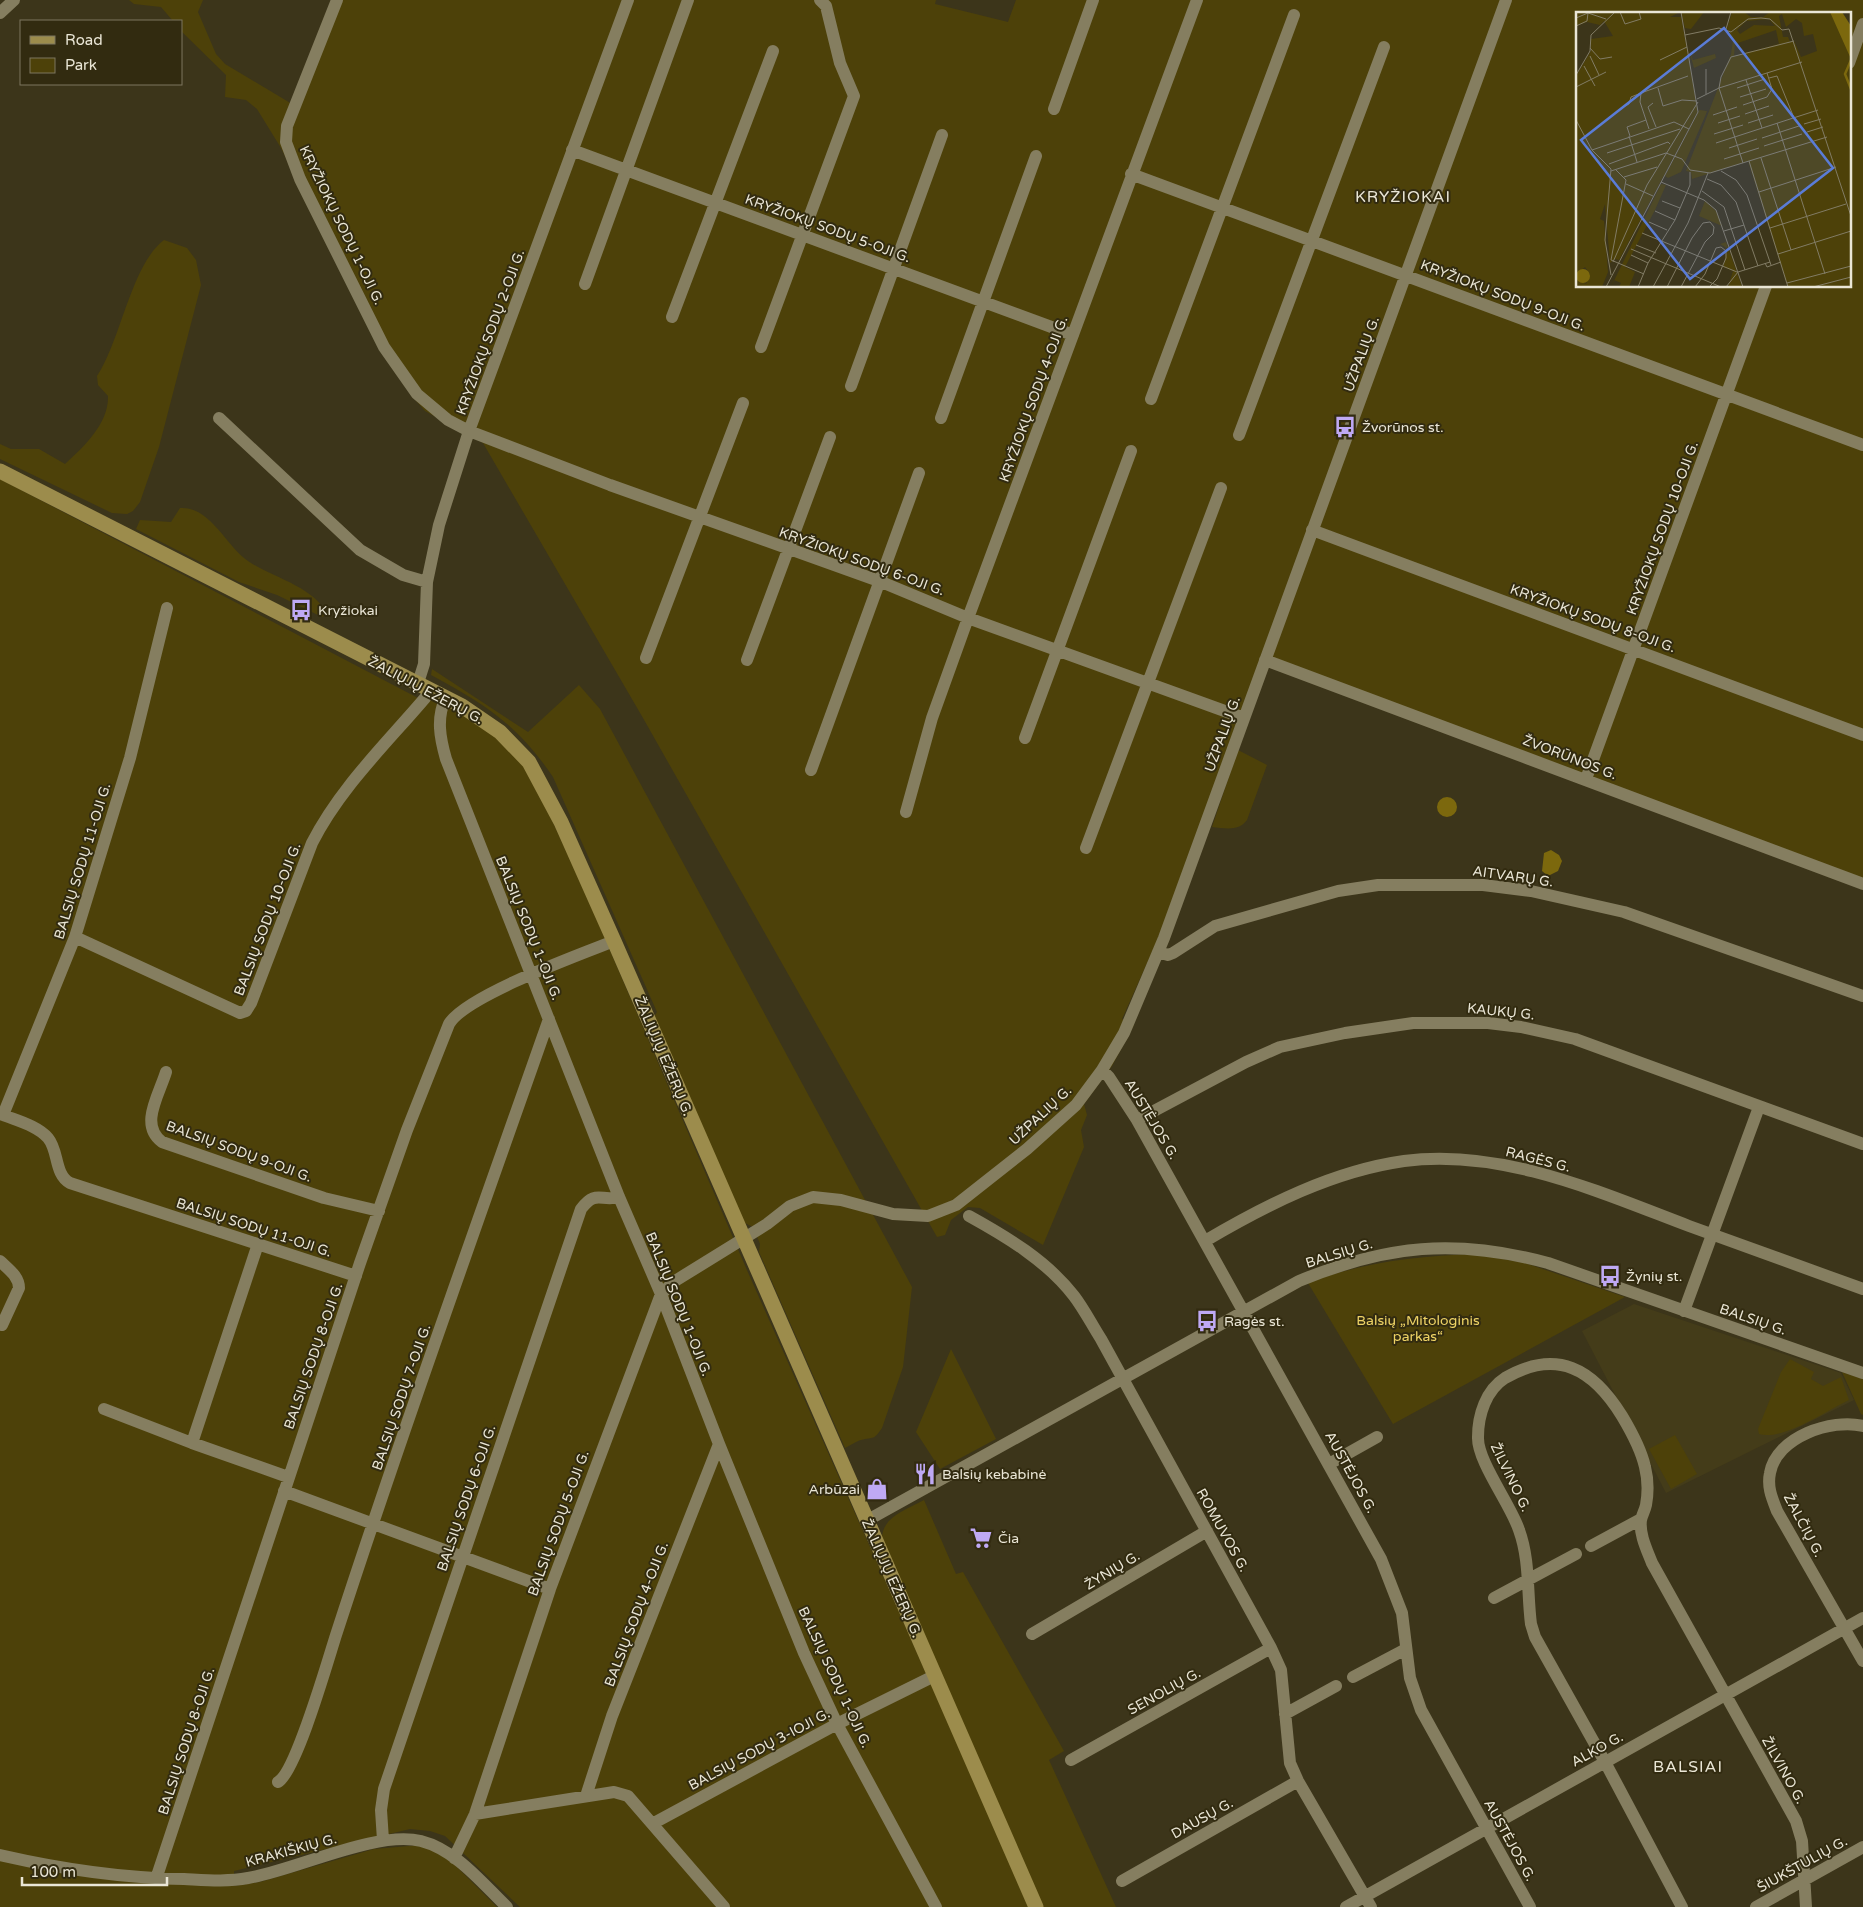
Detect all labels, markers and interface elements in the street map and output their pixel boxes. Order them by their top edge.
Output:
inset map [1576,12,1850,288]
legend [20,20,182,85]
text: Road [65,31,103,49]
text: Park [65,56,97,74]
street label: KRYŽIOKŲ SODŲ 1-OJI G. [296,143,388,308]
district label: KRYŽIOKAI [1355,187,1451,207]
street label: KRYŽIOKŲ SODŲ 5-OJI G. [743,191,913,266]
street label: KRYŽIOKŲ SODŲ 2-OJI G. [453,247,528,417]
street label: KRYŽIOKŲ SODŲ 9-OJI G. [1418,256,1588,335]
street label: KRYŽIOKŲ SODŲ 4-OJI G. [996,314,1071,484]
street label: UŽPALIŲ G. [1340,314,1383,394]
bus stop icon: Žvorūnos st. [1332,414,1358,440]
place label: Žvorūnos st. [1362,419,1444,436]
street label: KRYŽIOKŲ SODŲ 10-OJI G. [1623,439,1702,617]
street label: KRYŽIOKŲ SODŲ 6-OJI G. [777,524,947,599]
street label: KRYŽIOKŲ SODŲ 8-OJI G. [1508,581,1678,656]
bus stop icon: Kryžiokai [288,597,314,623]
place label: Kryžiokai [318,602,378,619]
street label: ŽALIŲJŲ EŽERŲ G. [365,653,486,728]
street label: UŽPALIŲ G. [1201,694,1244,774]
street label: ŽVORŪNOS G. [1520,732,1619,783]
street label: BALSIŲ SODŲ 11-OJI G. [51,781,114,941]
street label: BALSIŲ SODŲ 10-OJI G. [230,840,305,998]
street label: BALSIŲ SODŲ 1-OJI G. [492,854,565,1003]
street label: AITVARŲ G. [1471,862,1554,891]
street label: ŽALIŲJŲ EŽERŲ G. [631,994,696,1118]
street label: KAUKŲ G. [1466,1000,1536,1023]
street label: AUSTĖJOS G. [1121,1076,1182,1163]
street label: UŽPALIŲ G. [1006,1082,1075,1149]
street label: BALSIŲ SODŲ 9-OJI G. [164,1117,314,1186]
street label: RAGĖS G. [1504,1143,1572,1176]
street label: BALSIŲ SODŲ 11-OJI G. [174,1194,334,1261]
street label: BALSIŲ SODŲ 1-OJI G. [642,1230,715,1379]
street label: BALSIŲ G. [1304,1235,1375,1272]
bus stop icon: Žynių st. [1597,1263,1623,1289]
place label: Žynių st. [1626,1268,1682,1285]
street label: BALSIŲ SODŲ 8-OJI G. [280,1281,347,1432]
street label: BALSIŲ G. [1717,1300,1788,1339]
bus stop icon: Ragės st. [1194,1308,1220,1334]
park label: Balsių „Mitologinis parkas“ [1356,1312,1480,1345]
place label: Ragės st. [1224,1313,1285,1330]
street label: BALSIŲ SODŲ 7-OJI G. [368,1322,435,1473]
street label: BALSIŲ SODŲ 6-OJI G. [433,1423,500,1574]
street label: AUSTĖJOS G. [1321,1428,1380,1516]
street label: ŽILVINO G. [1487,1440,1535,1514]
street label: BALSIŲ SODŲ 5-OJI G. [524,1448,593,1598]
restaurant icon: Balsių kebabinė [912,1461,938,1487]
place label: Balsių kebabinė [942,1466,1046,1483]
shop icon: Arbūzai [864,1476,890,1502]
place label: Arbūzai [809,1481,860,1498]
street label: ROMUVOS G. [1193,1485,1253,1575]
street label: ŽALČIŲ G. [1780,1490,1827,1560]
street label: ŽALIŲJŲ EŽERŲ G. [858,1516,925,1640]
supermarket icon: Čia [968,1525,994,1551]
place label: Čia [998,1530,1019,1547]
street label: BALSIŲ SODŲ 4-OJI G. [601,1539,672,1689]
street label: ŽYNIŲ G. [1081,1547,1143,1594]
street label: BALSIŲ SODŲ 1-OJI G. [794,1604,875,1751]
street label: SENOLIŲ G. [1125,1664,1204,1718]
street label: BALSIŲ SODŲ 8-OJI G. [155,1665,218,1817]
street label: BALSIŲ SODŲ 3-IOJI G. [686,1705,833,1794]
street label: ALKO G. [1568,1728,1626,1771]
street label: ŽILVINO G. [1758,1734,1809,1807]
district label: BALSIAI [1653,1757,1723,1777]
street label: DAUSŲ G. [1168,1794,1236,1842]
street label: AUSTĖJOS G. [1480,1796,1539,1884]
street label: KRAKIŠKIŲ G. [244,1830,339,1871]
street label: ŠIUKŠTULIŲ G. [1754,1833,1850,1896]
scale bar [22,1854,168,1886]
text: 100 m [30,1863,76,1881]

